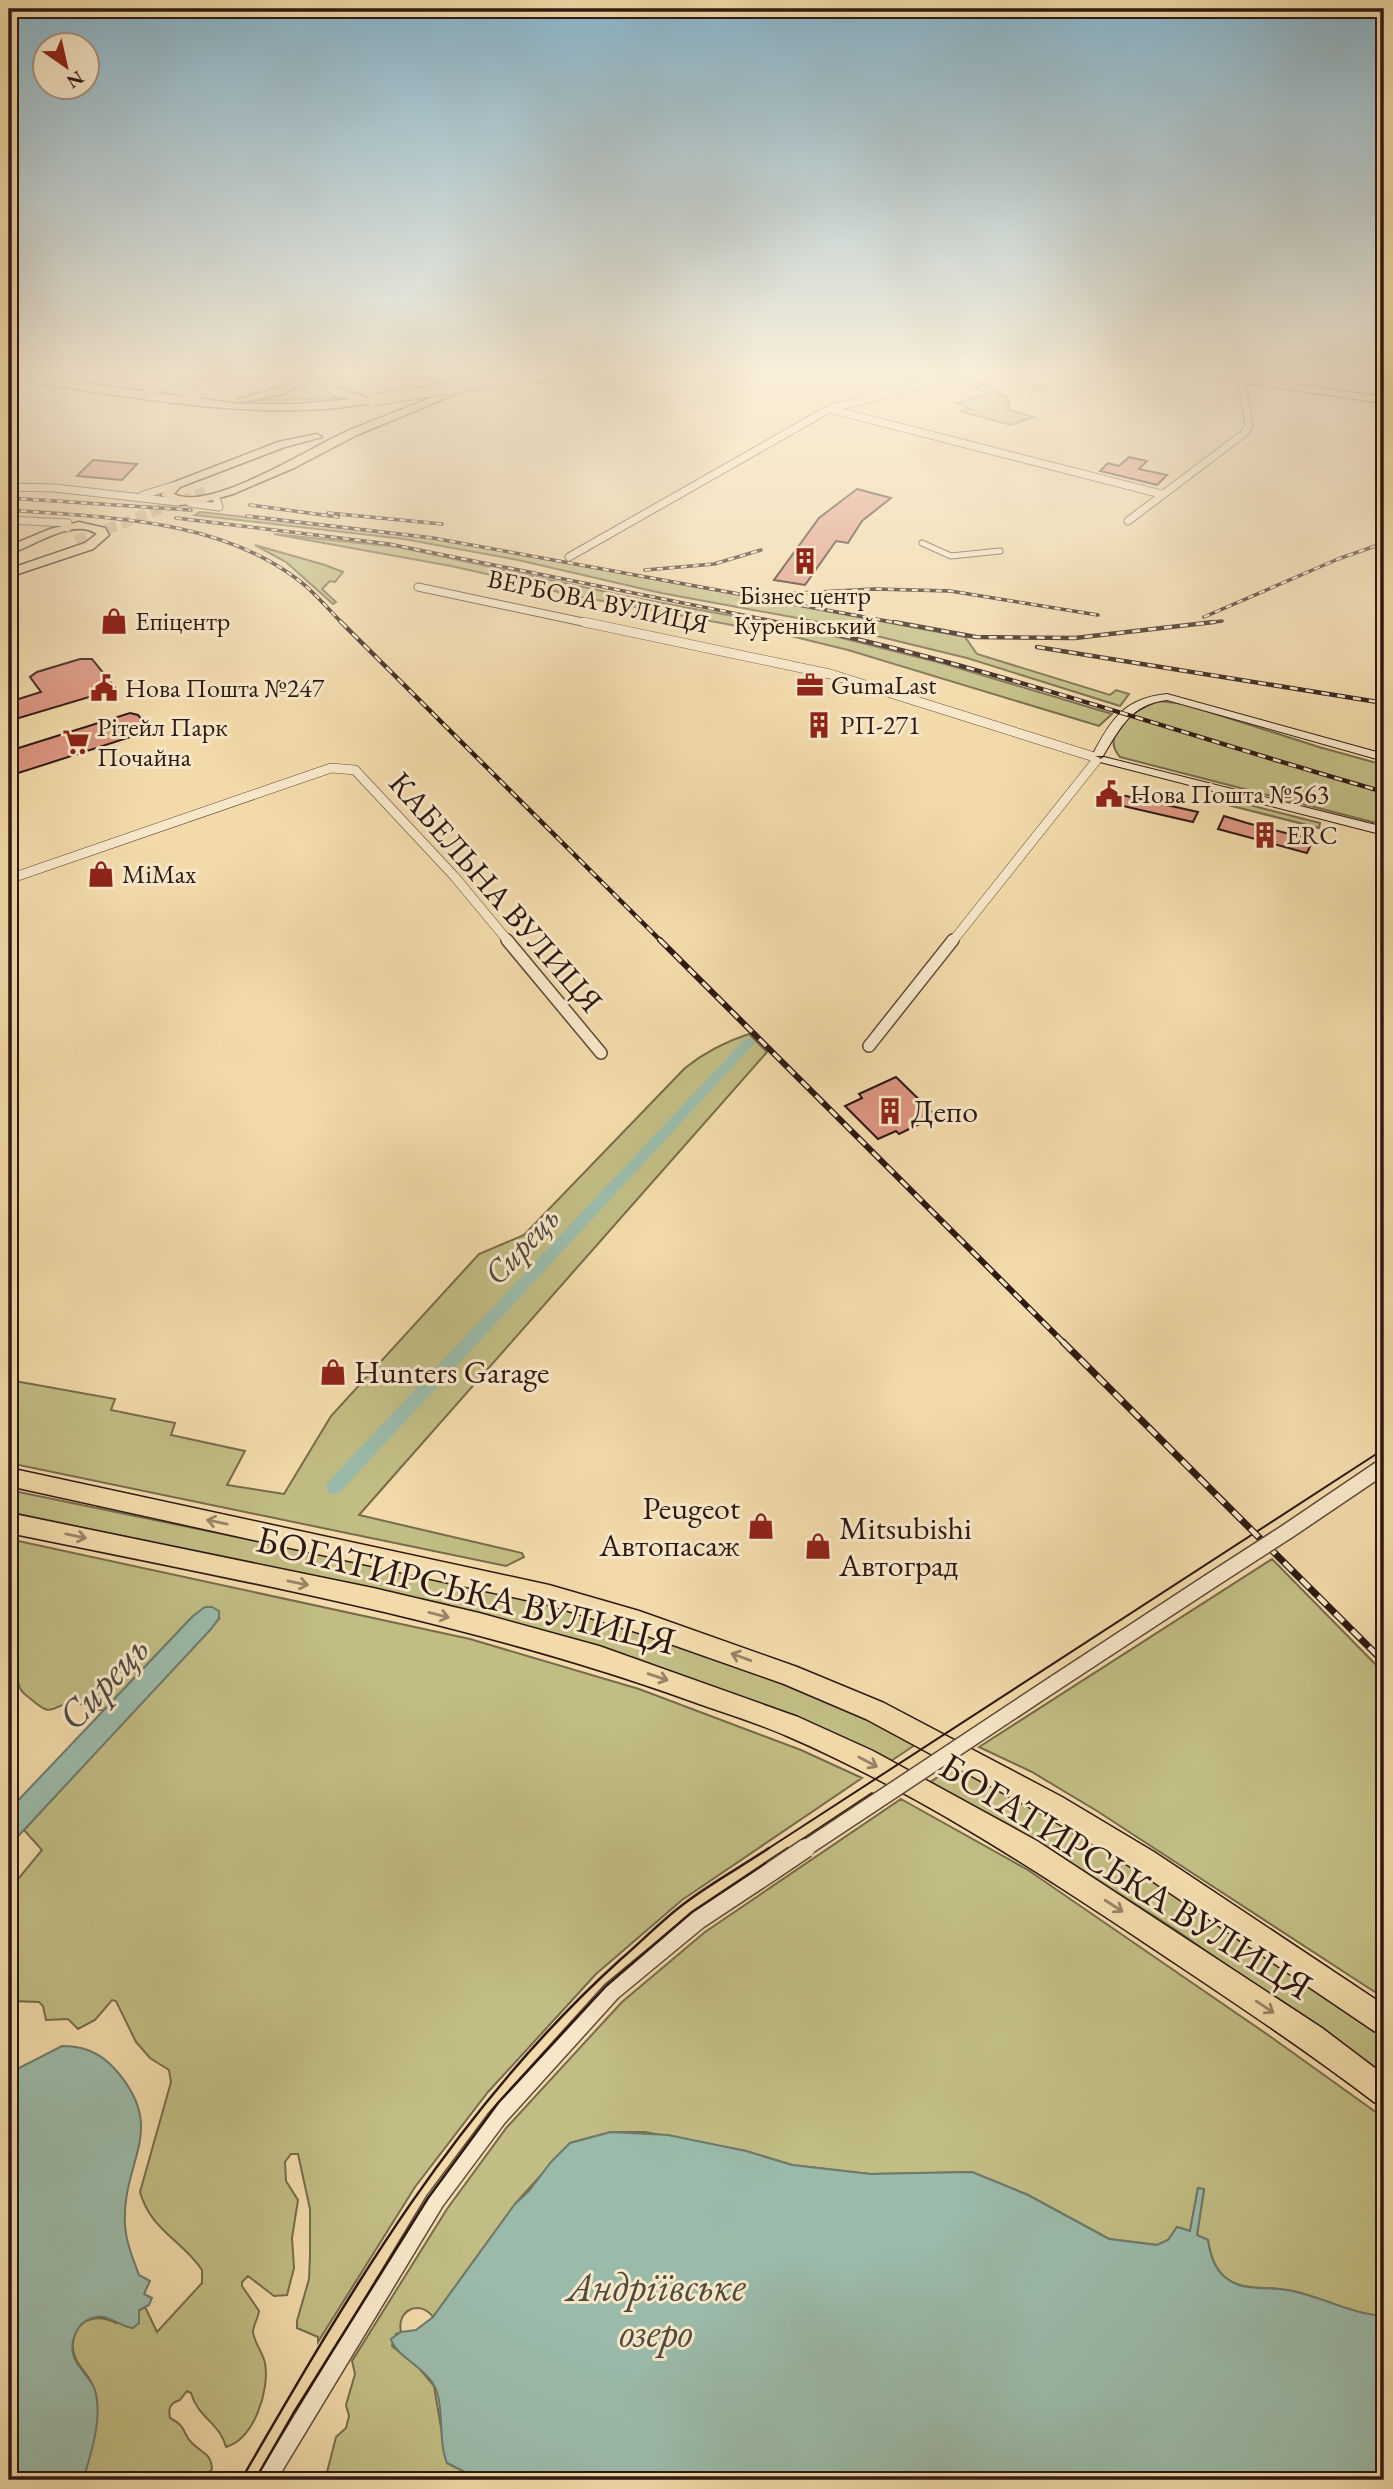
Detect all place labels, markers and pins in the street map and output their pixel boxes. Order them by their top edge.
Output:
building icon: Бізнес центр Куренівський [790,546,820,576]
place label: Бізнес центр Куренівський [734,578,876,642]
place label: Епіцентр [135,604,230,638]
shop icon: Епіцентр [99,606,129,636]
place label: GumaLast [831,668,936,702]
office icon: GumaLast [795,670,825,700]
place label: Нова Пошта №247 [125,671,325,705]
public building icon: Нова Пошта №247 [89,673,119,703]
place label: РП-271 [840,708,920,742]
place label: Рітейл Парк Почайна [97,710,228,774]
building icon: РП-271 [804,710,834,740]
supermarket icon: Рітейл Парк Почайна [61,727,91,757]
place label: Нова Пошта №563 [1130,777,1329,811]
public building icon: Нова Пошта №563 [1094,779,1124,809]
place label: ERC [1286,818,1338,852]
building icon: ERC [1250,820,1280,850]
place label: MiMax [122,857,197,891]
shop icon: MiMax [86,859,116,889]
place label: Депо [911,1090,978,1132]
building icon: Депо [875,1096,905,1126]
place label: Hunters Garage [354,1351,550,1393]
shop icon: Hunters Garage [318,1357,348,1387]
place label: Peugeot Автопасаж [598,1487,740,1566]
place label: Mitsubishi Автоград [838,1507,972,1586]
shop icon: Peugeot Автопасаж [746,1511,776,1541]
shop icon: Mitsubishi Автоград [803,1531,833,1561]

